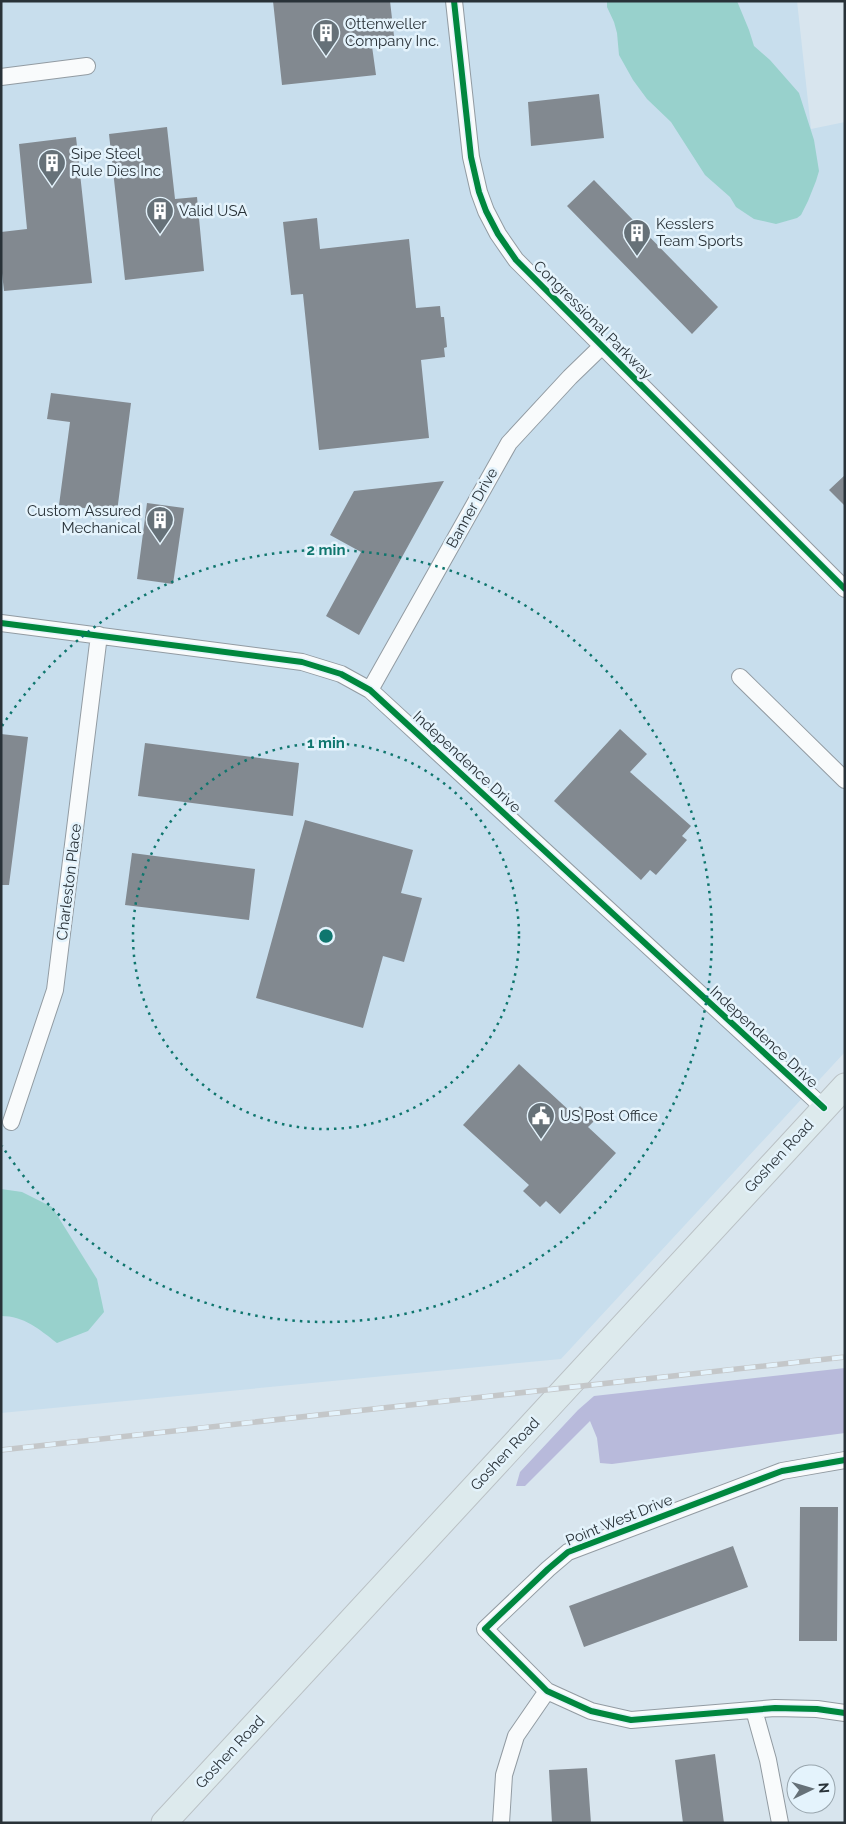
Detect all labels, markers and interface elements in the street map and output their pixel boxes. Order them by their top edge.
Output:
place label: Ottenweller Company Inc. [345,15,439,50]
building icon: Ottenweller Company Inc. [311,18,341,57]
place label: Sipe Steel Rule Dies Inc [71,145,161,180]
building icon: Sipe Steel Rule Dies Inc [37,148,67,187]
building icon: Valid USA [145,196,175,235]
place label: Valid USA [179,202,247,220]
place label: Kesslers Team Sports [656,215,743,250]
building icon: Kesslers Team Sports [622,218,652,257]
street label: Congressional Parkway [530,257,656,383]
street label: Banner Drive [443,465,502,551]
place label: Custom Assured Mechanical [27,502,142,537]
building icon: Custom Assured Mechanical [145,505,175,544]
text: 2 min [307,541,345,559]
street label: Independence Drive [409,707,525,817]
text: 1 min [307,734,345,752]
street label: Charleston Place [53,822,85,941]
centre of rings [317,927,335,945]
street label: Independence Drive [706,982,822,1092]
public building icon: US Post Office [526,1101,556,1140]
place label: US Post Office [560,1107,658,1125]
street label: Goshen Road [741,1116,817,1196]
street label: Goshen Road [467,1414,543,1494]
street label: Point West Drive [563,1490,675,1550]
street label: Goshen Road [192,1712,268,1792]
north arrow [786,1764,836,1814]
text: N [816,1782,832,1794]

